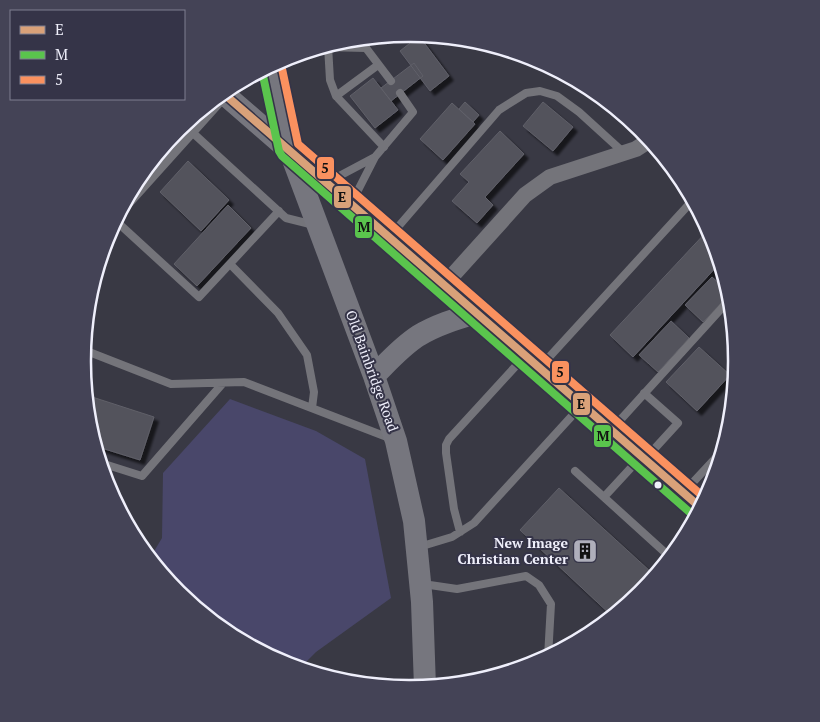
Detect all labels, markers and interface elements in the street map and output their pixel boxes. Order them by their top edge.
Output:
legend [10,10,185,100]
text: E [55,19,64,39]
text: M [55,44,68,64]
text: 5 [55,69,63,89]
line badge: 5 [316,156,335,180]
text: 5 [321,158,329,177]
line badge: E [333,185,352,209]
text: E [338,187,346,206]
line badge: M [354,215,373,239]
text: M [357,217,371,236]
street label: Old Bainbridge Road [342,307,403,434]
line badge: 5 [551,360,570,384]
text: 5 [556,362,564,381]
line badge: E [572,392,591,416]
text: E [577,394,585,413]
line badge: M [593,424,612,448]
text: M [596,426,610,445]
unlabelled marker [653,480,663,490]
place label: New Image Christian Center [458,533,568,568]
building icon: New Image Christian Center [572,538,598,564]

